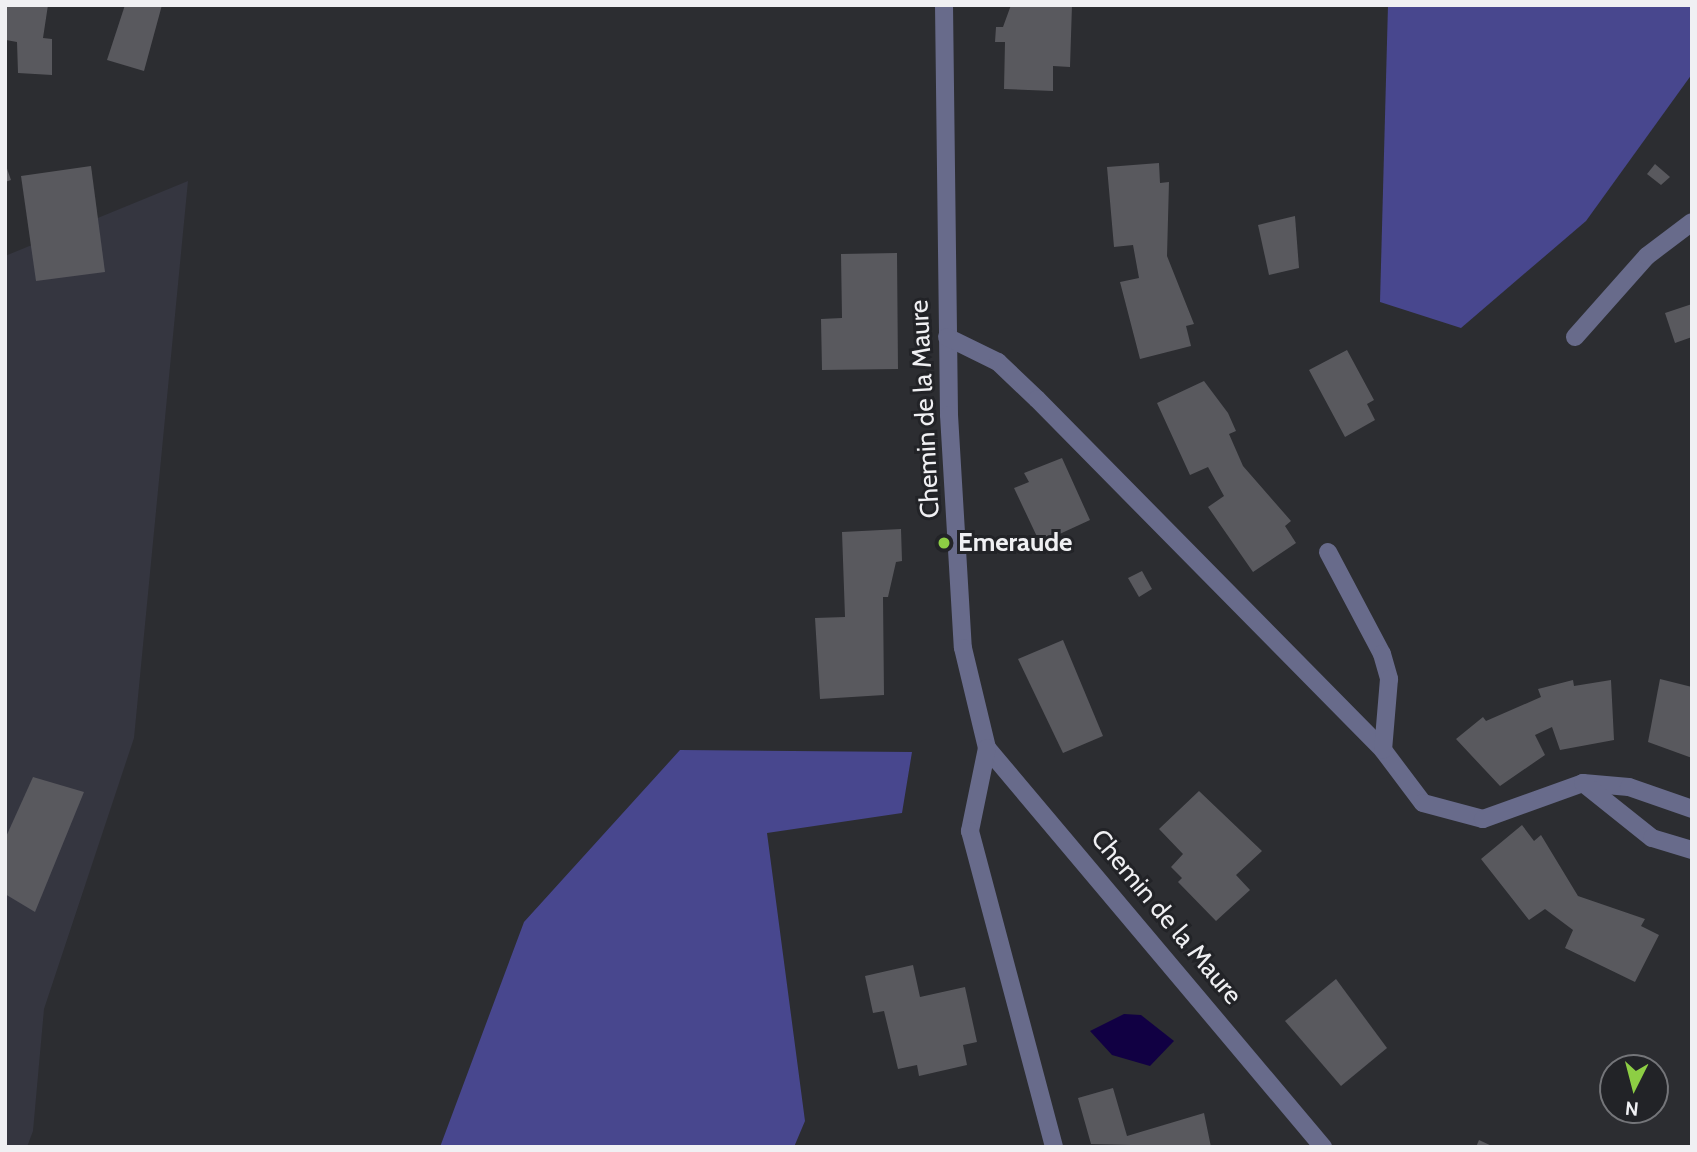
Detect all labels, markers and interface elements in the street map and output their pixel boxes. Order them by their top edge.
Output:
street label: Chemin de la Maure [904,299,946,519]
place label: Emeraude [958,527,1072,559]
marker: Emeraude [936,535,952,551]
street label: Chemin de la Maure [1084,823,1248,1011]
north arrow [1599,1054,1669,1124]
text: N [1624,1096,1640,1121]

